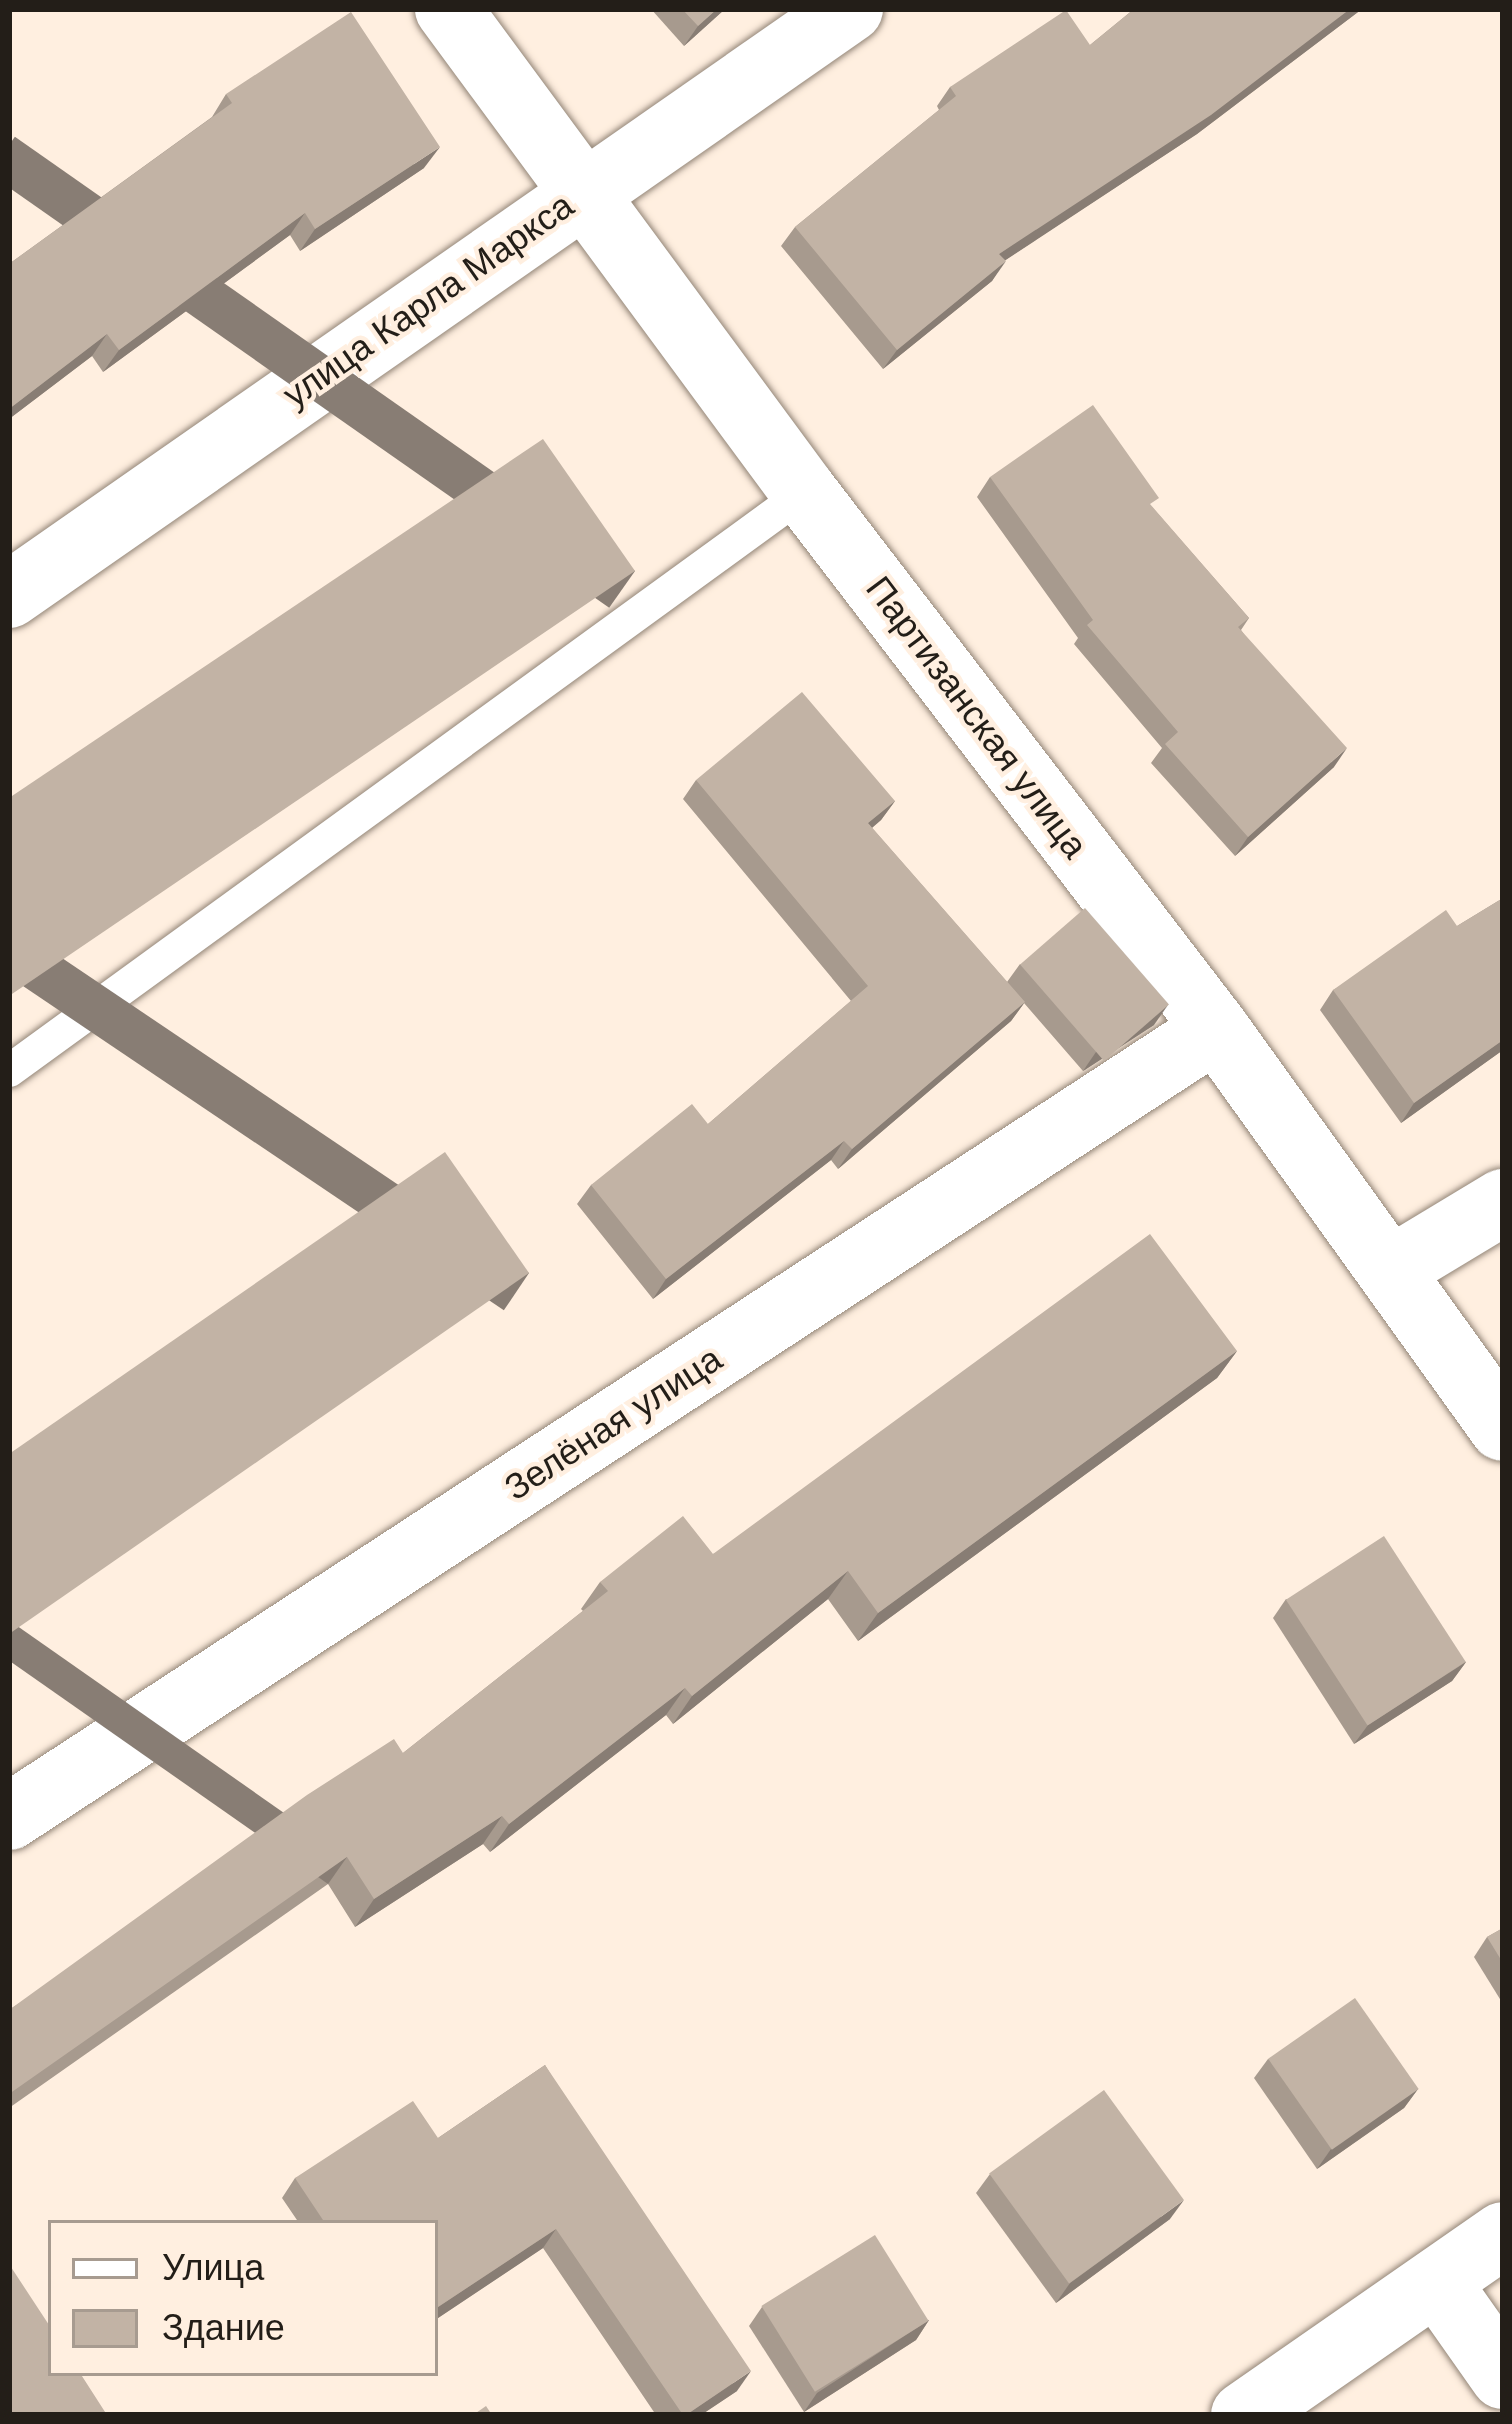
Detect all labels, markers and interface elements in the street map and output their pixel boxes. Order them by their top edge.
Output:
street label: улица Карла Маркса [275,184,581,416]
street label: Партизанская улица [857,568,1097,866]
street label: Зелёная улица [496,1337,730,1509]
legend [48,2220,438,2376]
text: Улица [162,2247,264,2288]
text: Здание [162,2307,285,2348]

